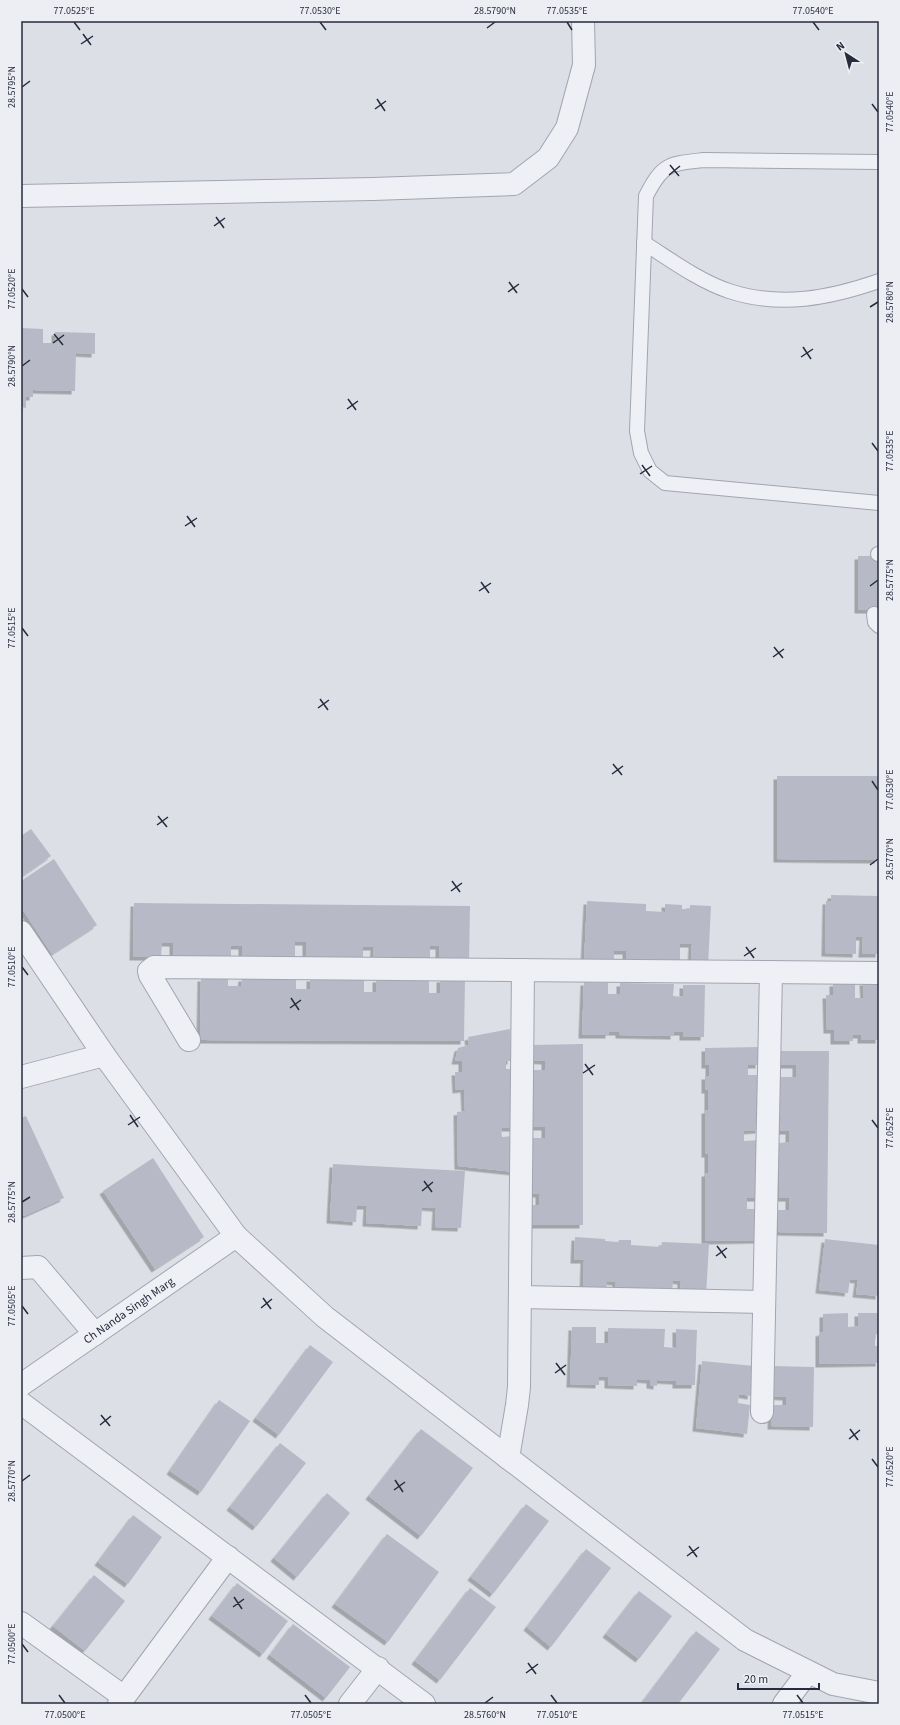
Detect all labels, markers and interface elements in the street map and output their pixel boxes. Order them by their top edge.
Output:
text: 77.0525°E [54,4,94,18]
text: 77.0530°E [300,4,340,18]
text: 28.5790°N [474,4,516,18]
text: 77.0535°E [547,4,587,18]
text: 77.0540°E [793,4,833,18]
north arrow [826,34,866,74]
text: N [833,38,848,55]
text: 28.5795°N [5,66,19,108]
text: 77.0540°E [883,92,897,132]
text: 77.0520°E [5,269,19,309]
text: 28.5780°N [883,281,897,323]
text: 28.5790°N [5,345,19,387]
text: 77.0535°E [883,431,897,471]
text: 28.5775°N [883,559,897,601]
text: 77.0515°E [5,608,19,648]
text: 77.0530°E [883,770,897,810]
text: 28.5770°N [883,838,897,880]
text: 77.0510°E [5,947,19,987]
text: 77.0525°E [883,1108,897,1148]
text: 28.5775°N [5,1181,19,1223]
street label: Ch Nanda Singh Marg [80,1273,178,1348]
text: 77.0505°E [5,1286,19,1326]
text: 77.0520°E [883,1447,897,1487]
text: 28.5770°N [5,1460,19,1502]
text: 77.0500°E [5,1624,19,1664]
scale bar [738,1665,819,1691]
text: 20 m [744,1671,768,1688]
text: 77.0500°E [45,1708,85,1722]
text: 77.0505°E [291,1708,331,1722]
text: 28.5760°N [464,1708,506,1722]
text: 77.0510°E [537,1708,577,1722]
text: 77.0515°E [783,1708,823,1722]

